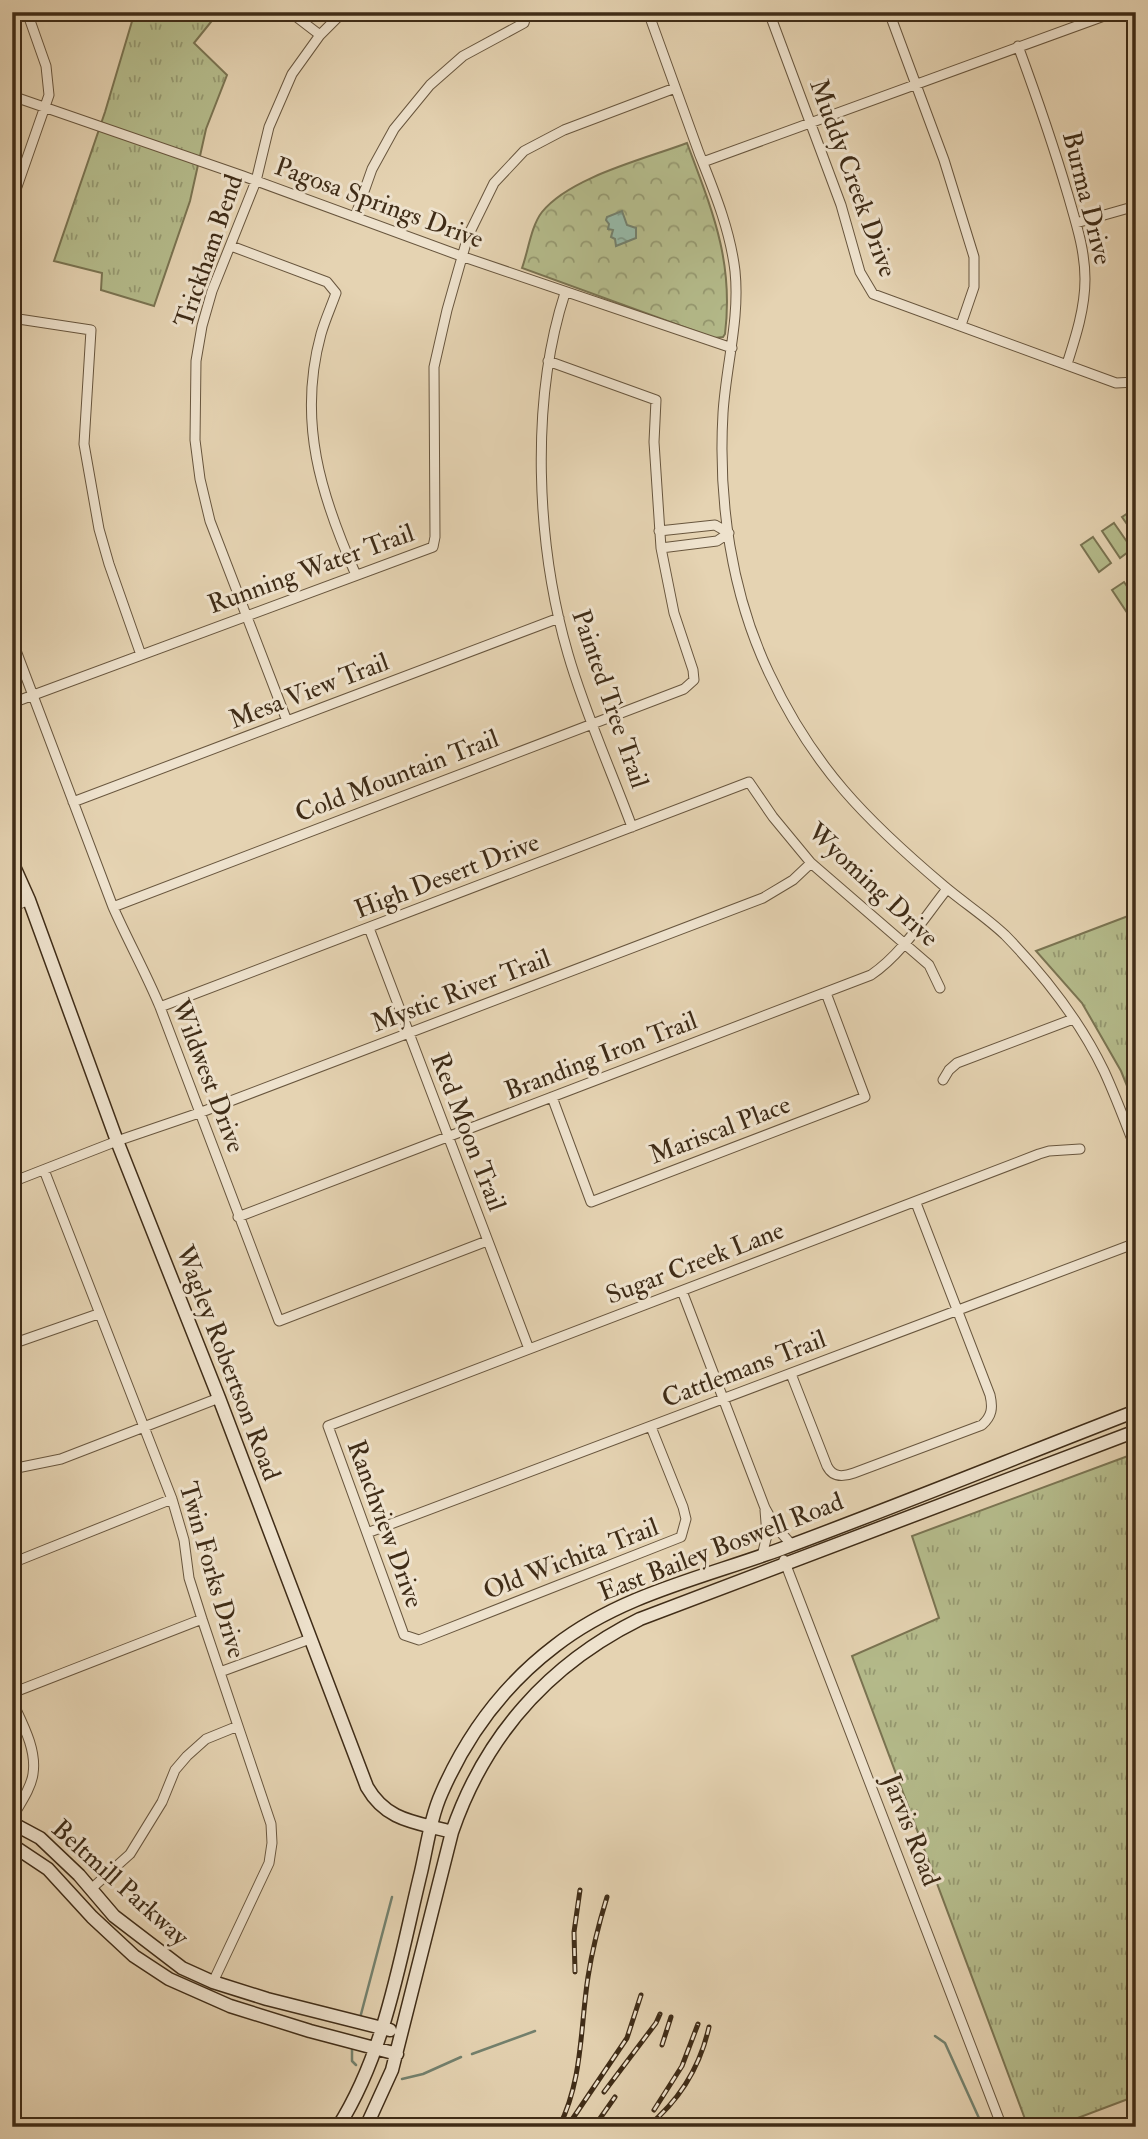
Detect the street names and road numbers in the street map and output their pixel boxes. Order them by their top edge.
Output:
street label: Muddy Creek Drive [802,75,904,281]
street label: Burma Drive [1055,128,1119,268]
street label: Pagosa Springs Drive [270,150,488,257]
street label: Trickham Bend [168,170,250,332]
street label: Running Water Trail [204,517,419,621]
street label: Painted Tree Trail [564,605,656,793]
street label: Mesa View Trail [225,646,394,736]
street label: Cold Mountain Trail [291,722,504,830]
street label: Wyoming Drive [800,816,945,954]
street label: High Desert Drive [350,826,544,926]
street label: Mystic River Trail [367,942,555,1040]
street label: Wildwest Drive [164,994,252,1157]
street label: Branding Iron Trail [500,1004,702,1107]
street label: Red Moon Trail [423,1049,513,1216]
street label: Mariscal Place [645,1088,795,1172]
street label: Sugar Creek Lane [601,1214,789,1312]
street label: Wagley Robertson Road [168,1240,288,1485]
street label: Cattlemans Trail [658,1323,831,1415]
street label: Ranchview Drive [340,1436,430,1612]
street label: Twin Forks Drive [172,1478,253,1662]
street label: East Bailey Boswell Road [594,1485,848,1608]
street label: Old Wichita Trail [479,1511,663,1607]
street label: Jarvis Road [875,1768,947,1891]
street label: Beltmill Parkway [45,1813,196,1953]

